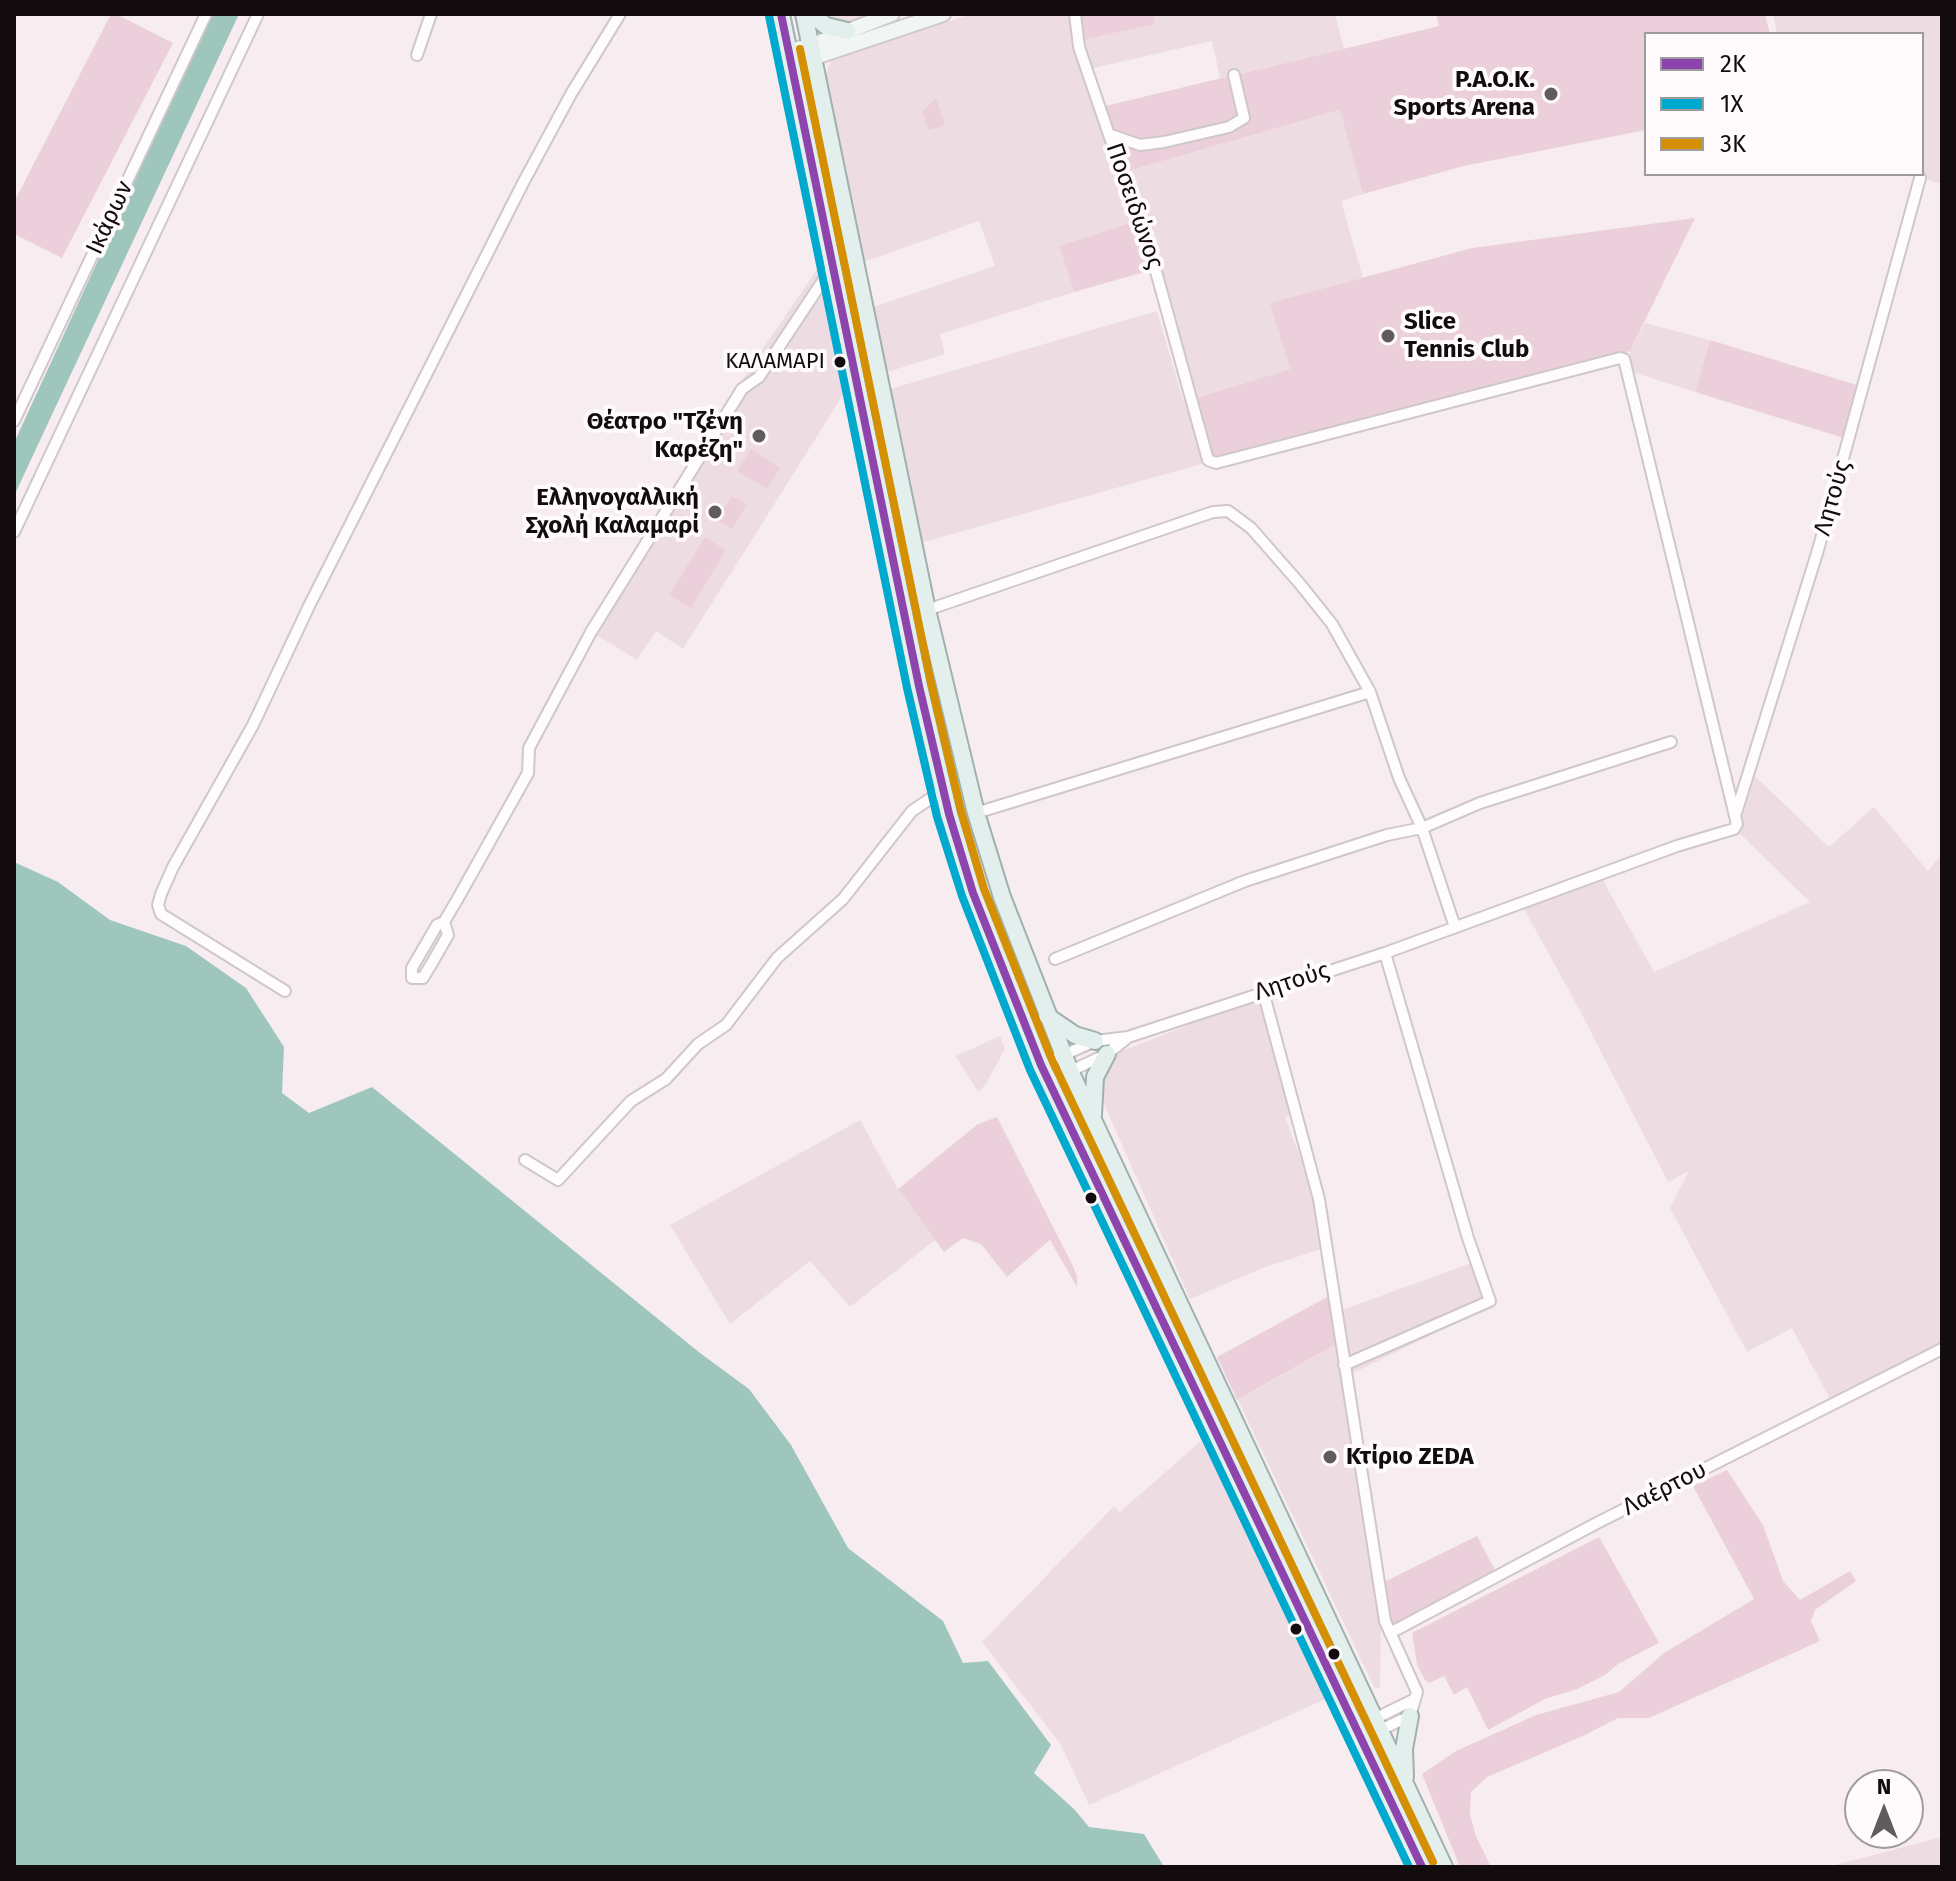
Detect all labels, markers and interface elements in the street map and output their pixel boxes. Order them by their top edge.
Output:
legend [1644,32,1924,176]
text: 2Κ [1720,50,1746,78]
place label: P.A.O.K. Sports Arena [1393,66,1535,122]
marker: P.A.O.K. Sports Arena [1542,85,1560,103]
text: 1Χ [1720,90,1743,118]
text: 3Κ [1720,130,1746,158]
street label: Ποσειδώνος [1099,139,1169,273]
street label: Ικάρων [81,177,139,259]
place label: Slice Tennis Club [1404,308,1529,364]
marker: Slice Tennis Club [1379,327,1397,345]
place label: ΚΑΛΑΜΑΡΙ [725,349,825,375]
marker: ΚΑΛΑΜΑΡΙ [832,354,848,370]
place label: Θέατρο "Τζένη Καρέζη" [587,408,743,464]
marker: Θέατρο "Τζένη Καρέζη" [750,427,768,445]
street label: Λητούς [1809,457,1857,539]
place label: Ελληνογαλλική Σχολή Καλαμαρί [526,484,699,540]
marker: Ελληνογαλλική Σχολή Καλαμαρί [706,503,724,521]
street label: Λητούς [1251,956,1333,1008]
unlabelled marker [1083,1190,1099,1206]
place label: Κτίριο ZEDA [1346,1443,1474,1471]
marker: Κτίριο ZEDA [1321,1448,1339,1466]
street label: Λαέρτου [1618,1456,1712,1522]
unlabelled marker [1288,1621,1304,1637]
unlabelled marker [1326,1646,1342,1662]
north arrow [1844,1769,1924,1849]
text: N [1877,1773,1891,1800]

